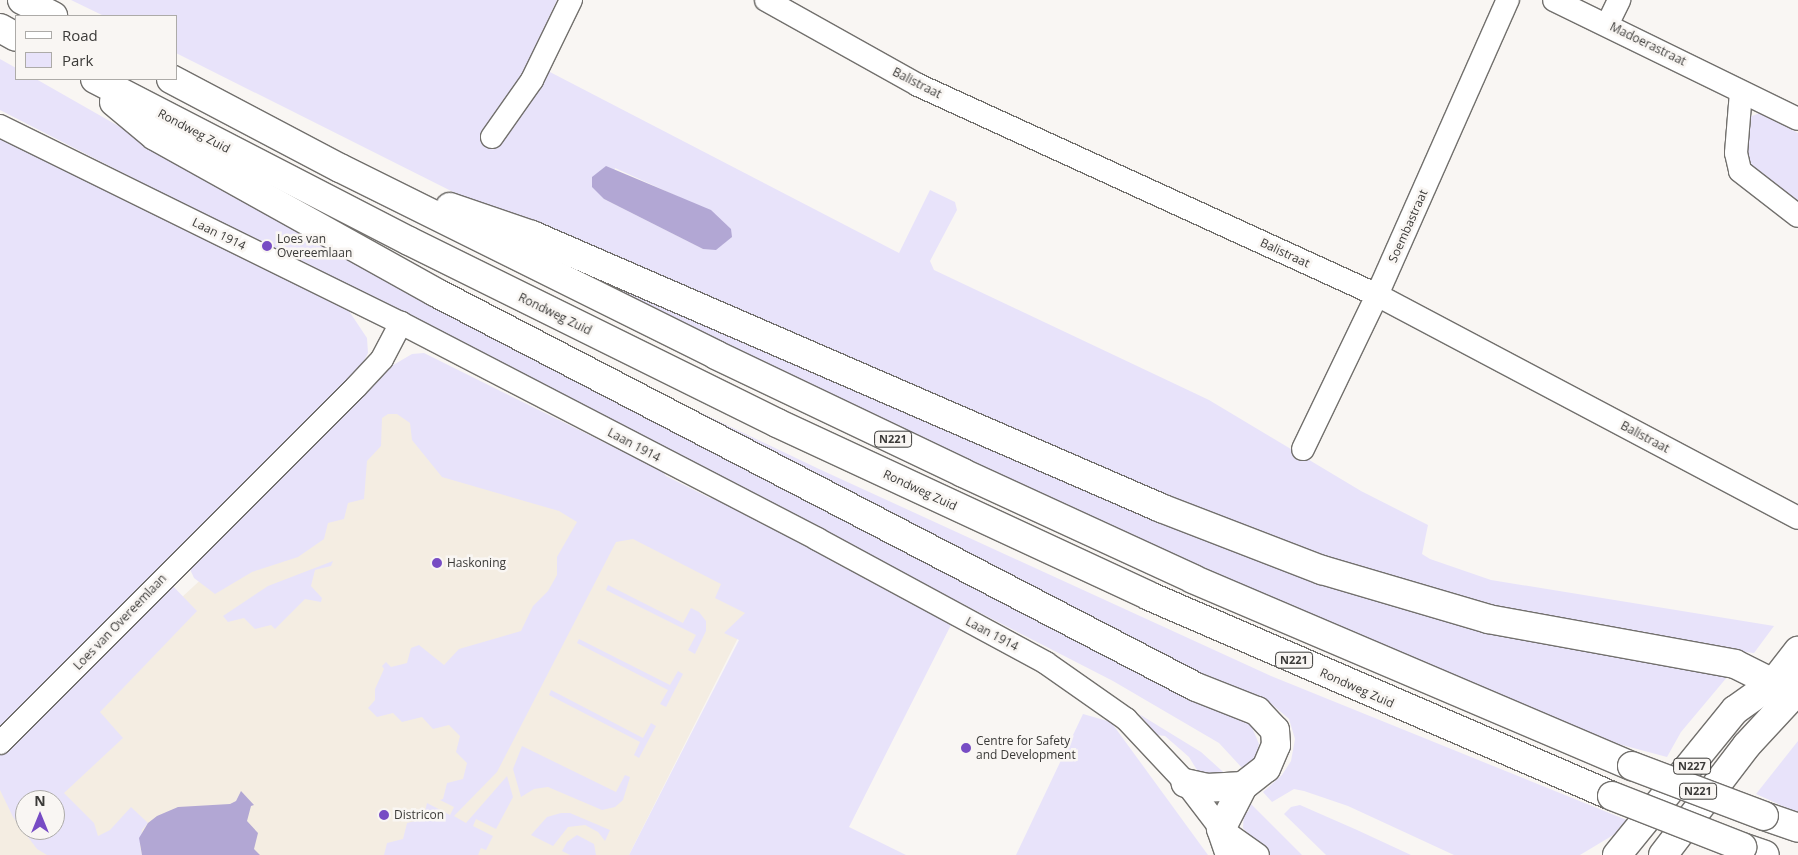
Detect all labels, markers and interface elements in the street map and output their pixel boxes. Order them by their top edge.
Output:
legend [15,15,178,80]
street label: Madoerastraat [1608,19,1688,69]
text: Road [62,25,98,45]
text: Park [62,50,93,70]
street label: Balistraat [890,65,944,101]
street label: Rondweg Zuid [155,106,233,156]
street label: Soembastraat [1386,187,1430,265]
street label: Laan 1914 [190,215,248,253]
place label: Loes van Overeemlaan [277,232,352,260]
street label: Balistraat [1258,235,1312,271]
marker: Loes van Overeemlaan [261,240,273,252]
street label: Rondweg Zuid [516,290,594,338]
street label: Balistraat [1618,418,1672,456]
street label: Laan 1914 [605,425,663,465]
road number: N221 [873,430,913,448]
street label: Rondweg Zuid [881,467,959,513]
place label: Haskoning [447,556,506,570]
marker: Haskoning [431,557,443,569]
street label: Loes van Overeemlaan [71,571,169,673]
street label: Laan 1914 [963,614,1021,654]
road number: N221 [1274,652,1314,668]
street label: Rondweg Zuid [1318,665,1396,711]
place label: Centre for Safety and Development [976,734,1076,762]
marker: Centre for Safety and Development [960,742,972,754]
road number: N227 [1672,758,1712,774]
road number: N221 [1678,782,1718,799]
north arrow [15,790,65,840]
text: N [34,791,46,810]
place label: Districon [394,808,444,822]
marker: Districon [378,809,390,821]

